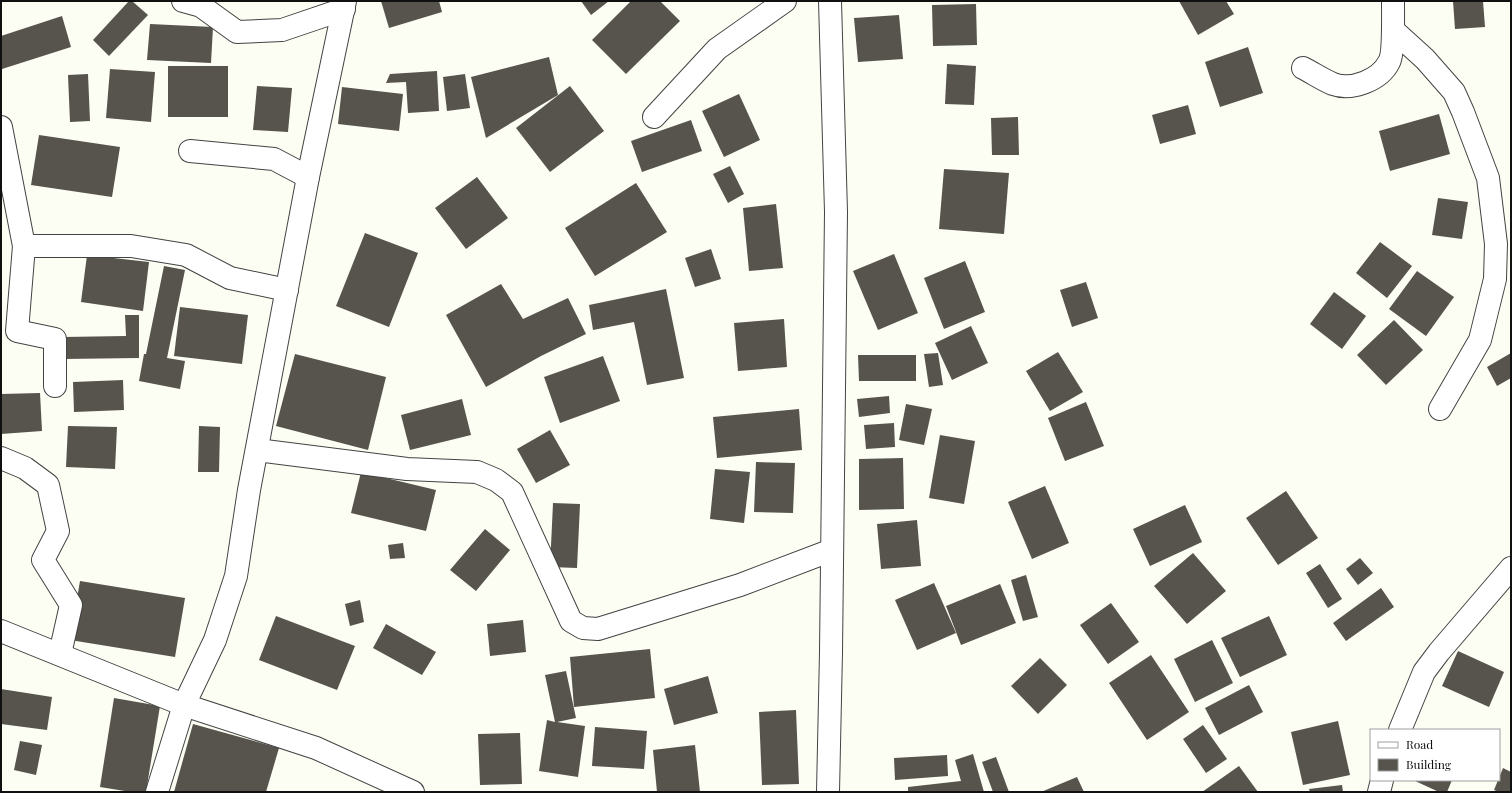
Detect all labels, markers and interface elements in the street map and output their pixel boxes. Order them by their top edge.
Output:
legend [1370,729,1500,781]
text: Road [1406,736,1433,752]
text: Building [1406,756,1452,772]

